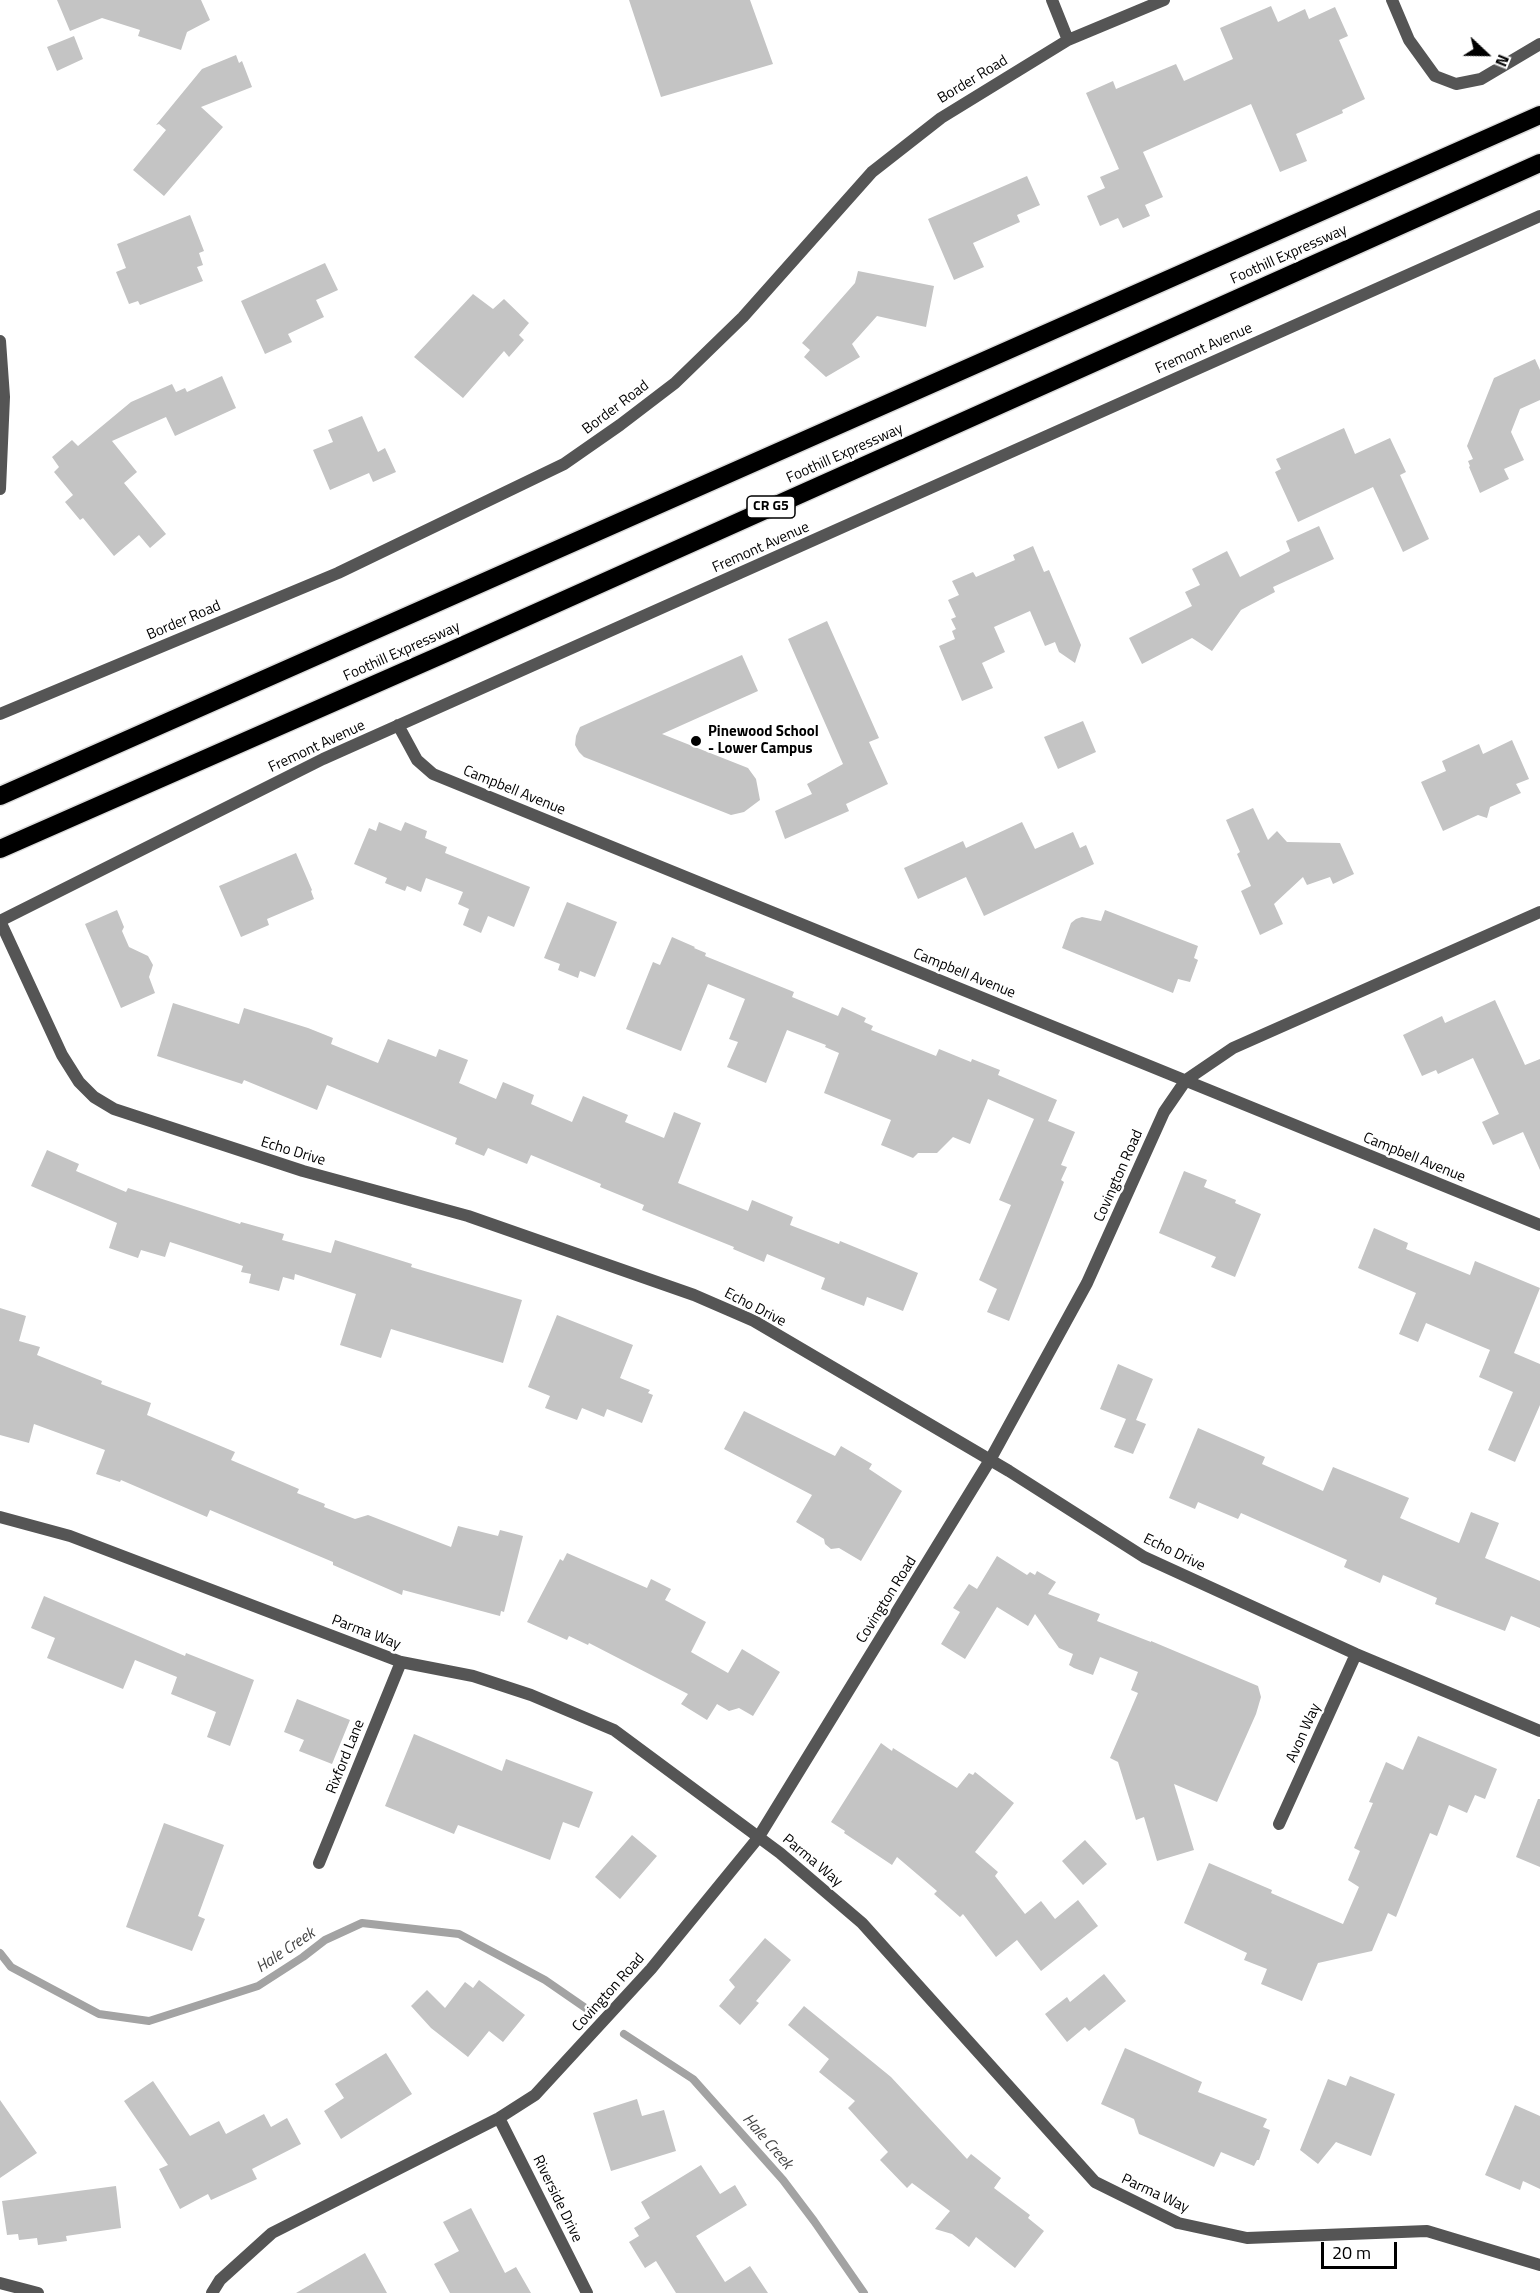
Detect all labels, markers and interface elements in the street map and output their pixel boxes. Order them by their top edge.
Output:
north arrow [1456,24,1516,84]
text: N [1489,51,1516,70]
street label: Border Road [935,52,1011,108]
street label: Foothill Expressway [1228,221,1350,289]
street label: Fremont Avenue [1153,320,1255,378]
street label: Border Road [579,377,653,439]
street label: Foothill Expressway [784,420,906,488]
road number: CR G5 [747,496,795,518]
street label: Fremont Avenue [710,519,812,577]
street label: Border Road [144,597,224,645]
street label: Foothill Expressway [341,618,463,686]
street label: Fremont Avenue [266,717,368,777]
place label: Pinewood School - Lower Campus [708,723,819,758]
marker: Pinewood School - Lower Campus [689,734,703,748]
street label: Campbell Avenue [460,762,568,820]
street label: Campbell Avenue [910,945,1018,1003]
street label: Covington Road [1091,1127,1147,1225]
street label: Campbell Avenue [1360,1129,1468,1187]
street label: Echo Drive [258,1134,328,1170]
street label: Echo Drive [721,1285,789,1331]
street label: Echo Drive [1140,1530,1208,1576]
street label: Covington Road [853,1553,921,1647]
street label: Parma Way [329,1612,403,1654]
street label: Avon Way [1283,1701,1325,1765]
street label: Rixford Lane [323,1717,369,1797]
street label: Parma Way [778,1831,846,1891]
water label: Hale Creek [253,1924,319,1978]
street label: Covington Road [569,1950,649,2036]
water label: Hale Creek [738,2110,796,2174]
street label: Riverside Drive [528,2153,586,2245]
street label: Parma Way [1118,2170,1192,2218]
scale bar [1324,2230,1400,2268]
text: 20 m [1332,2239,1371,2266]

